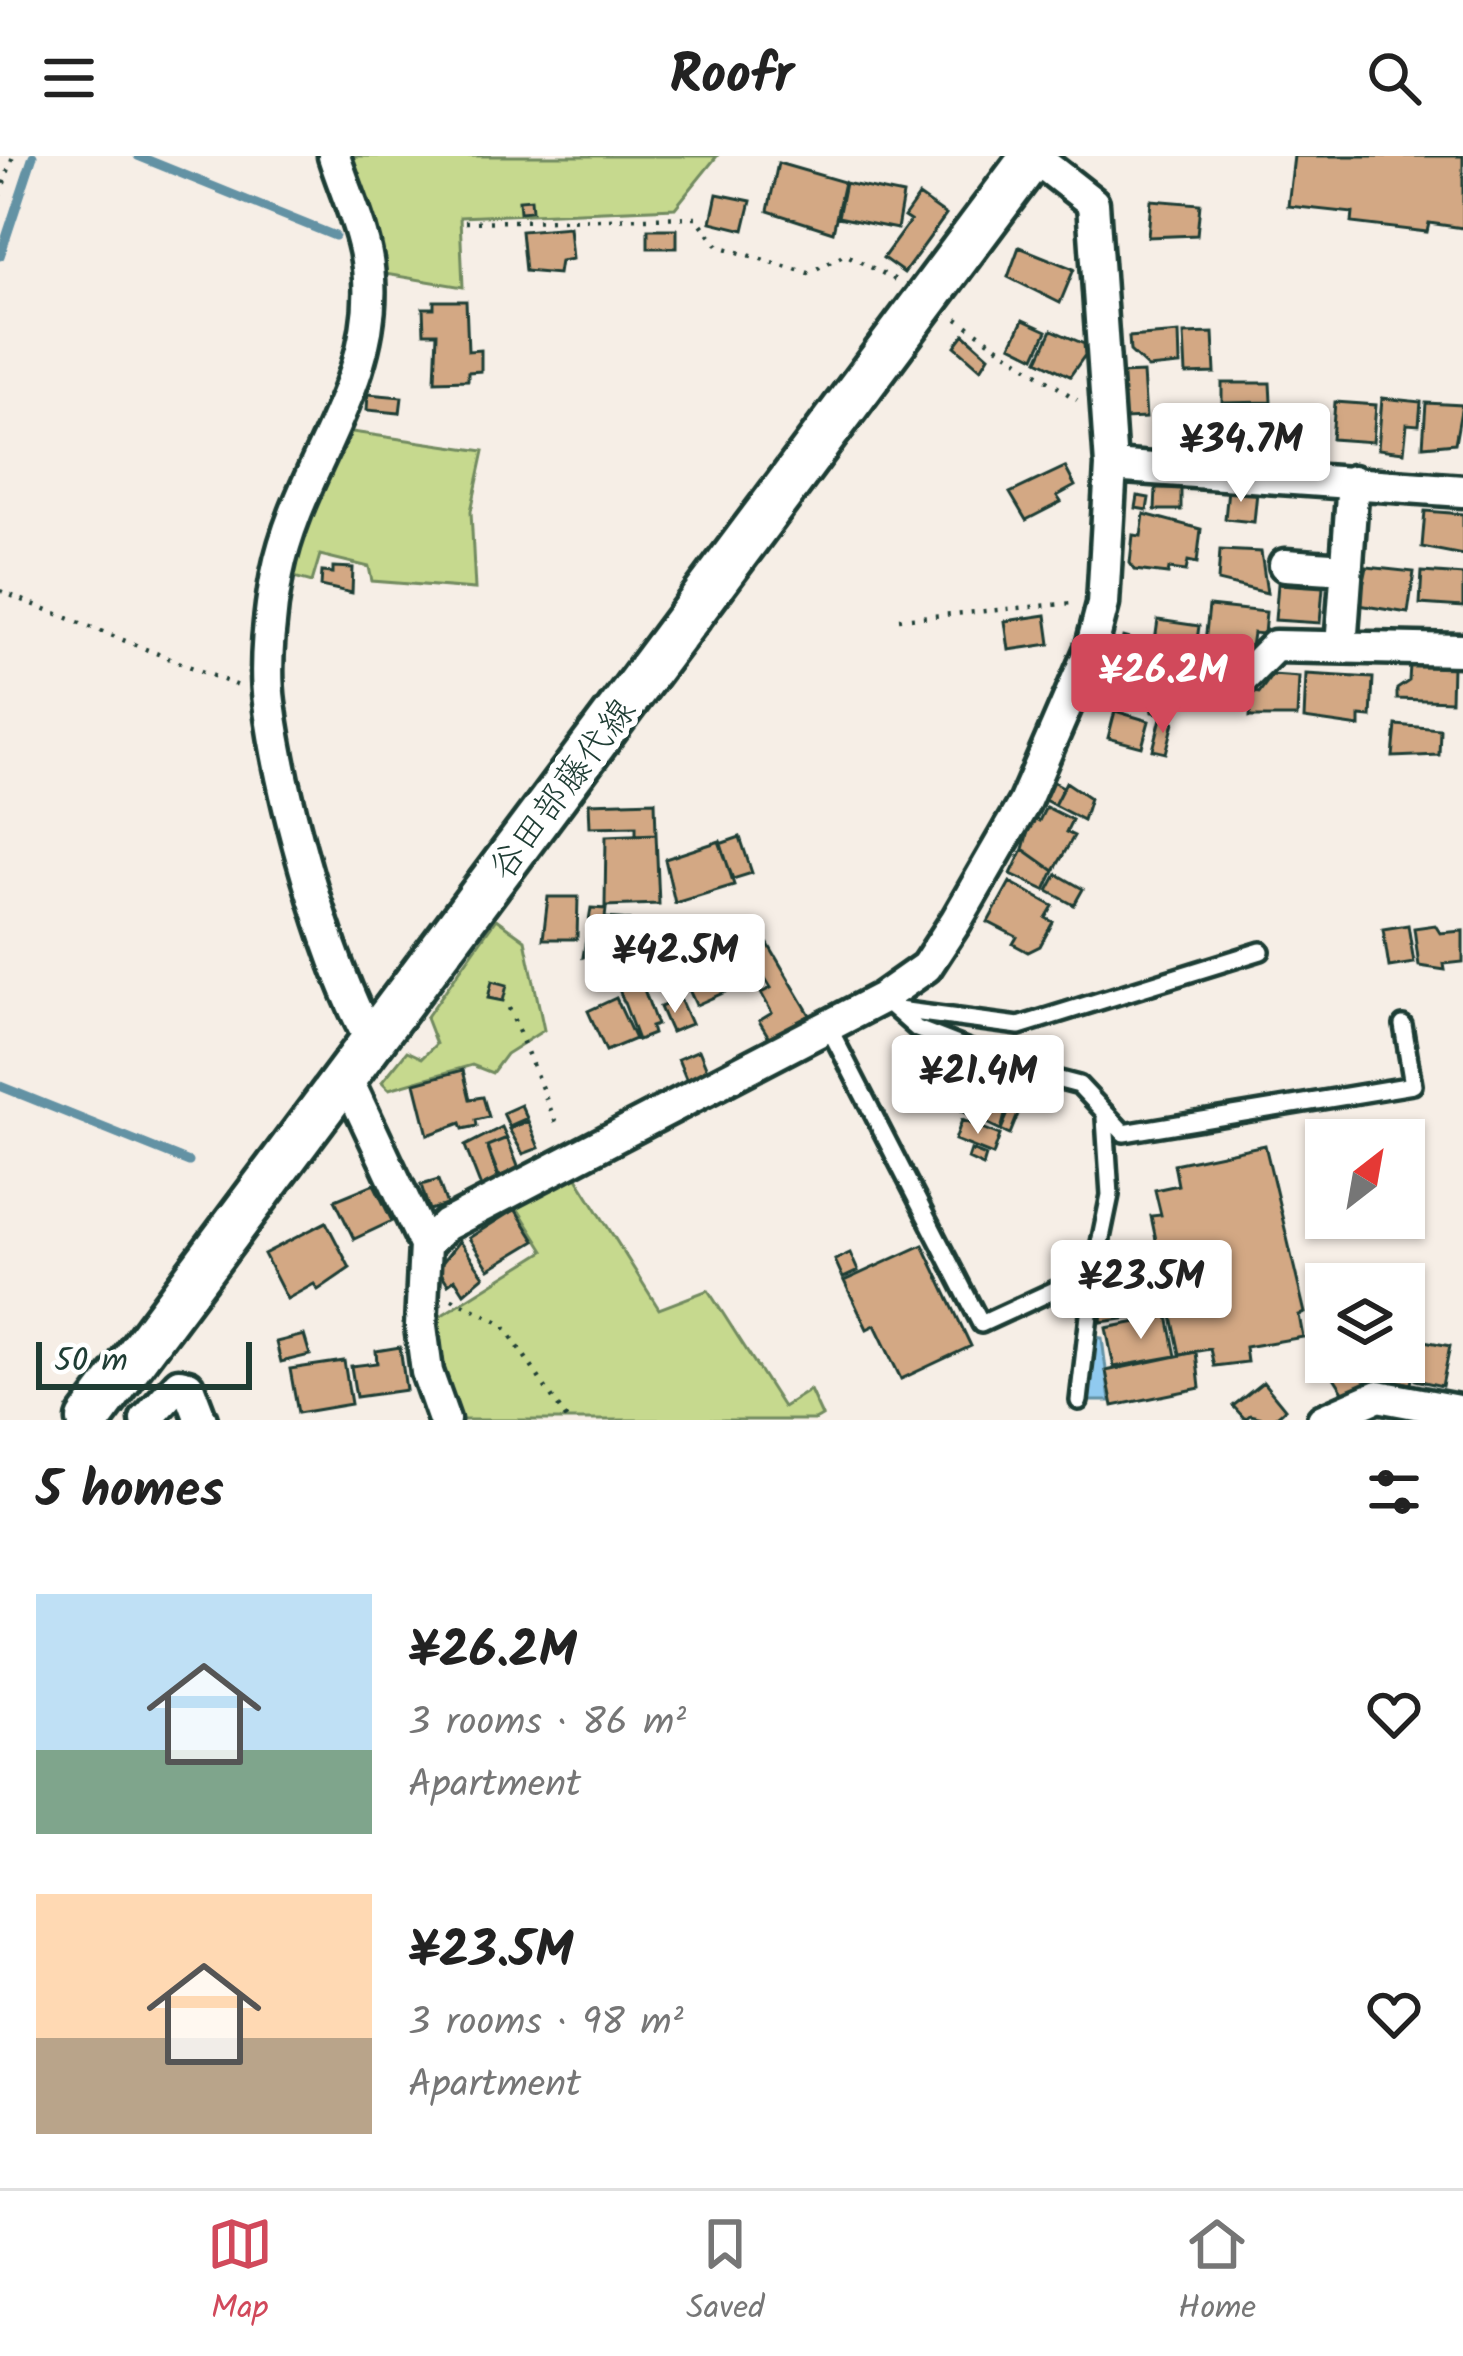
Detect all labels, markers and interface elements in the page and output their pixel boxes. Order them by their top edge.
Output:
text: Roofr [669,35,794,121]
icon: menu [36,45,102,111]
icon: search [1361,45,1427,111]
pin: ¥34.7M [1143,403,1339,505]
text: ¥34.7M [1179,411,1303,473]
pin: ¥26.2M [1065,634,1261,736]
text: ¥26.2M [1098,642,1228,704]
street label: 谷田部藤代線 [476,687,652,894]
pin: ¥42.5M [577,914,773,1016]
text: ¥42.5M [612,922,738,984]
pin: ¥21.4M [880,1035,1076,1137]
text: ¥21.4M [919,1043,1037,1105]
north arrow [1305,1119,1425,1239]
map controls [1305,1119,1425,1383]
pin: ¥23.5M [1043,1240,1239,1342]
text: ¥23.5M [1078,1248,1204,1310]
button: layers [1305,1263,1425,1383]
scale bar [36,1336,252,1389]
text: 50 m [54,1336,128,1389]
text: 5 homes [36,1452,224,1533]
icon: filters [1361,1459,1427,1525]
text: ¥26.2M [408,1612,577,1693]
icon: home [132,1642,276,1786]
icon: heart [1361,1681,1427,1747]
text: 3 rooms · 86 m² [408,1693,686,1755]
text: Apartment [408,1755,581,1817]
text: ¥23.5M [408,1912,573,1993]
icon: home [132,1942,276,2086]
icon: heart [1361,1981,1427,2047]
text: 3 rooms · 98 m² [408,1993,684,2055]
text: Apartment [408,2055,581,2117]
tab: Map [207,2211,273,2336]
tab: Saved [686,2211,765,2336]
tab: Home [1178,2211,1256,2336]

